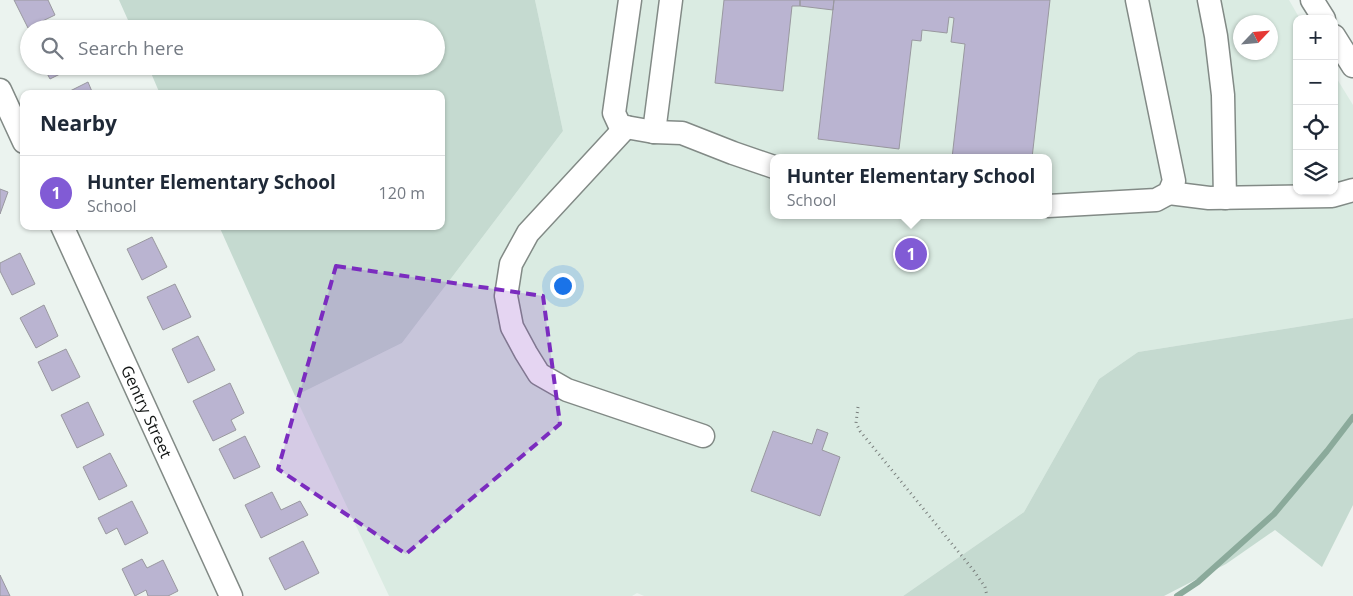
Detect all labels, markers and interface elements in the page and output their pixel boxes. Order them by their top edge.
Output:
north arrow [1233,15,1278,60]
map controls [1293,15,1338,195]
button: + [1293,15,1338,60]
search box [20,20,445,75]
icon: search [38,34,66,62]
text: Search here [78,35,184,61]
button: − [1293,60,1338,105]
button: locate [1293,105,1338,150]
text: Nearby [40,109,117,137]
button: layers [1293,150,1338,195]
popup [770,154,1052,219]
text: Hunter Elementary School [787,163,1035,189]
text: Hunter Elementary School [87,169,336,195]
text: 1 [51,182,61,204]
text: 120 m [379,182,425,204]
text: School [787,189,836,211]
text: School [87,195,137,217]
pin: 1 [895,235,927,273]
your location [550,273,576,299]
street label: Gentry Street [116,362,178,462]

